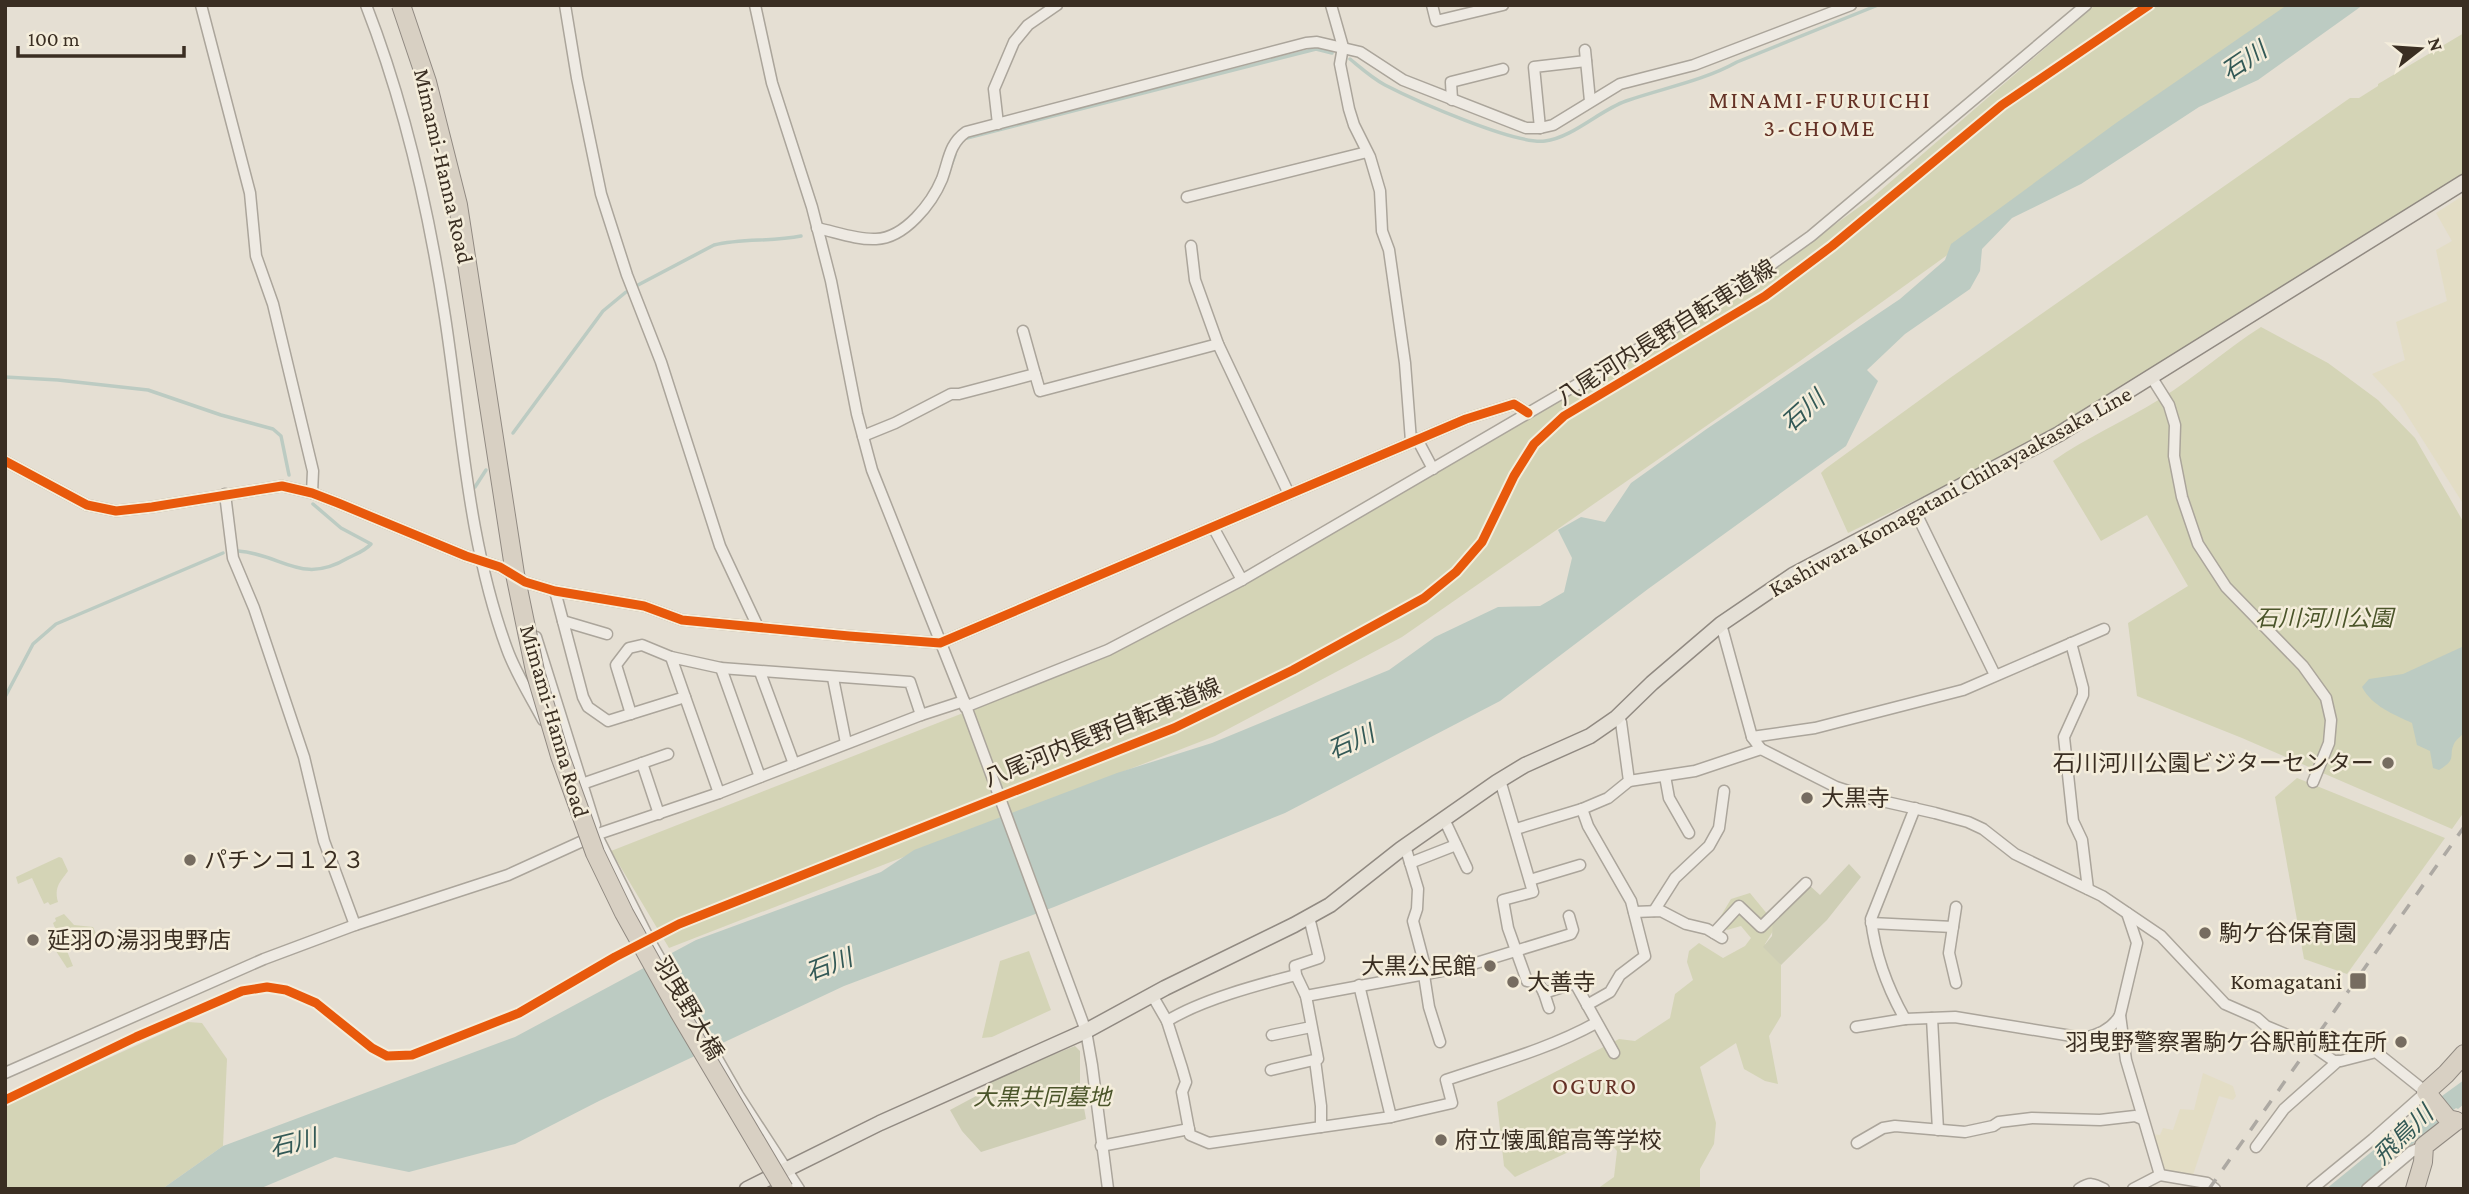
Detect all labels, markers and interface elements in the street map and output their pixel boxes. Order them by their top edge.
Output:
scale bar [18,14,184,58]
north arrow [2385,14,2455,84]
text: 100 m [28,27,80,51]
water label: 石川 [2216,34,2274,85]
text: N [2424,35,2448,53]
street label: Mimami-Hanna Road [409,66,479,266]
district label: MINAMI-FURUICHI 3-CHOME [1709,86,1931,141]
street label: 八尾河内長野自転車道線 [1552,254,1780,410]
street label: Kashiwara Komagatani Chihayaakasaka Line [1764,380,2136,602]
water label: 石川 [1776,383,1832,437]
park label: 石川河川公園 [2255,605,2396,631]
street label: Mimami-Hanna Road [515,622,595,820]
street label: 八尾河内長野自転車道線 [980,673,1224,791]
water label: 石川 [1323,718,1381,764]
place label: 石川河川公園ビジターセンター [2052,750,2374,776]
marker: 石川河川公園ビジターセンター [2380,755,2396,771]
place label: 大黒寺 [1821,785,1890,811]
marker: 大黒寺 [1799,790,1815,806]
place label: パチンコ１２３ [204,847,365,873]
marker: パチンコ１２３ [182,852,198,868]
place label: 駒ケ谷保育園 [2219,920,2357,946]
marker: 駒ケ谷保育園 [2197,925,2213,941]
place label: 延羽の湯羽曳野店 [47,927,231,953]
marker: 延羽の湯羽曳野店 [25,932,41,948]
water label: 石川 [802,942,859,986]
street label: 羽曳野大橋 [649,952,729,1064]
place label: 大黒公民館 [1361,953,1476,979]
marker: 大黒公民館 [1482,958,1498,974]
place label: Komagatani [2230,968,2342,994]
place label: 大善寺 [1527,969,1596,995]
marker: Komagatani [2348,971,2368,991]
marker: 大善寺 [1505,974,1521,990]
place label: 羽曳野警察署駒ケ谷駅前駐在所 [2065,1029,2387,1055]
marker: 羽曳野警察署駒ケ谷駅前駐在所 [2393,1034,2409,1050]
district label: OGURO [1552,1072,1638,1099]
park label: 大黒共同墓地 [973,1084,1113,1110]
water label: 飛鳥川 [2367,1098,2440,1169]
water label: 石川 [266,1123,322,1161]
place label: 府立懐風館高等学校 [1455,1127,1662,1153]
marker: 府立懐風館高等学校 [1433,1132,1449,1148]

